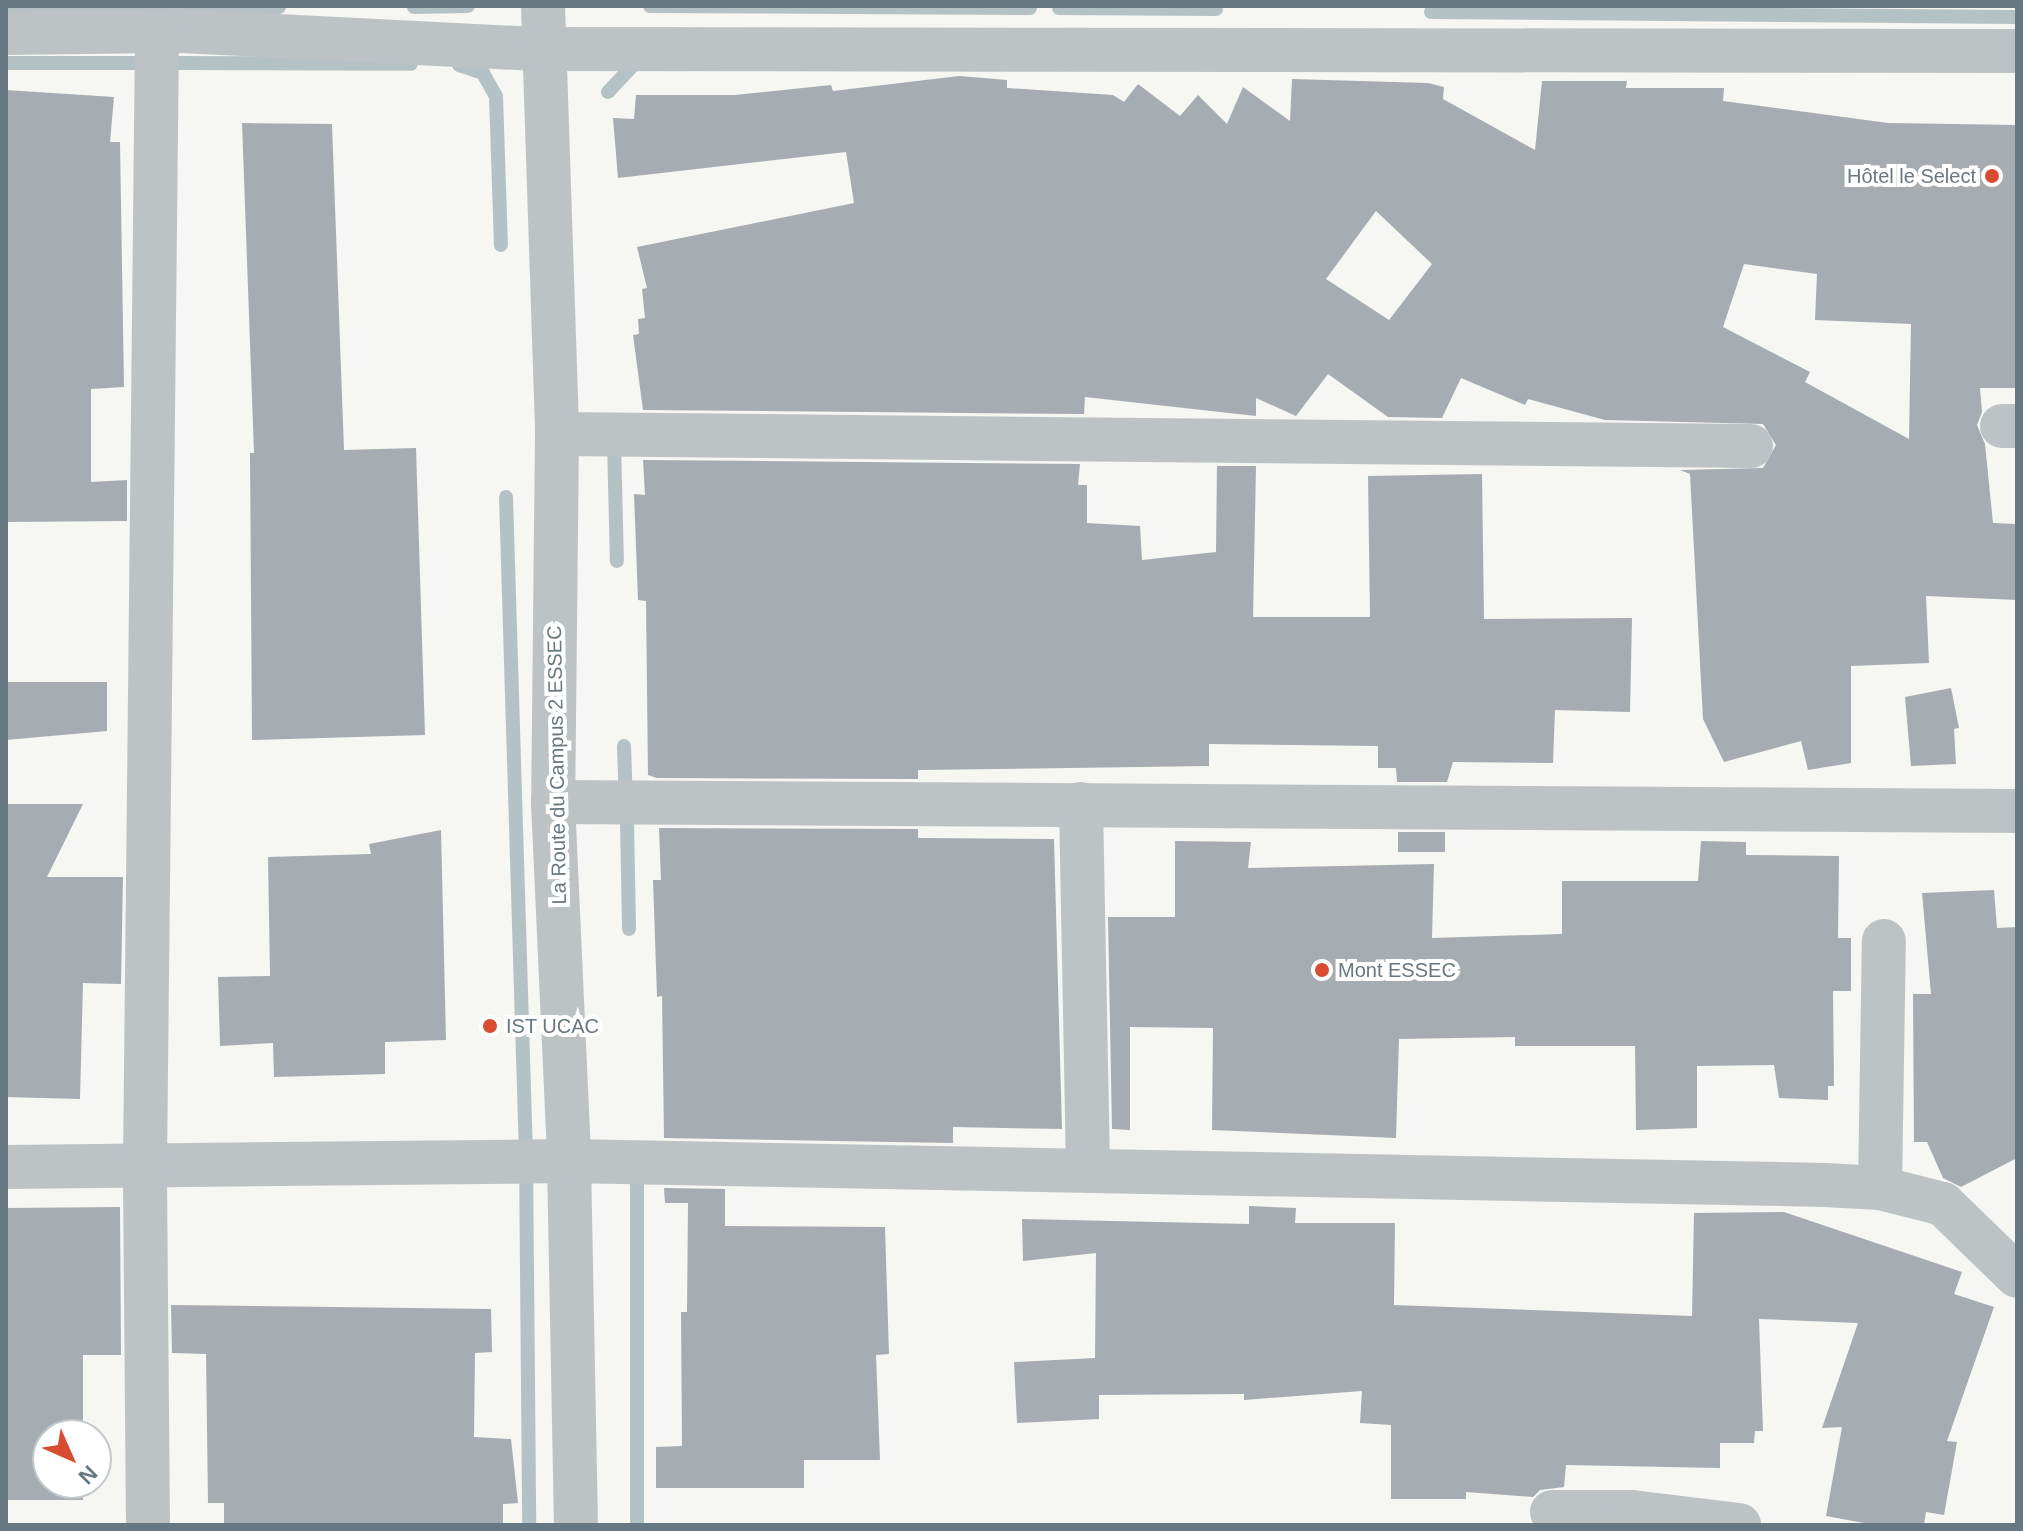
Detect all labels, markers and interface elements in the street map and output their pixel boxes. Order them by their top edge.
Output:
place label: Hôtel le Select [1847,164,1976,188]
marker: Hôtel le Select [1983,167,2001,185]
street label: La Route du Campus 2 ESSEC [543,625,571,905]
place label: Mont ESSEC [1338,958,1456,982]
marker: Mont ESSEC [1313,961,1331,979]
place label: IST UCAC [506,1014,599,1038]
marker: IST UCAC [481,1017,499,1035]
north arrow [32,1419,112,1499]
text: N [73,1460,102,1489]

